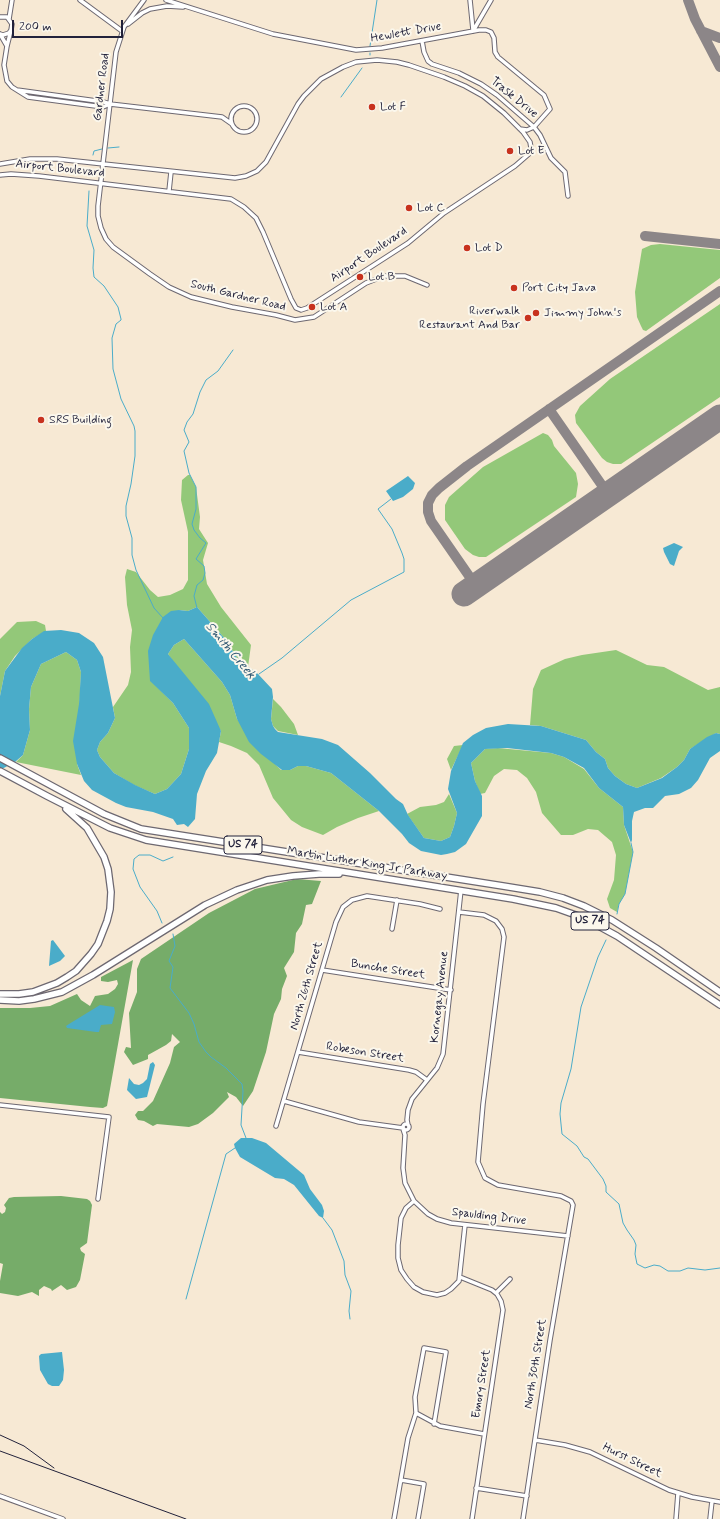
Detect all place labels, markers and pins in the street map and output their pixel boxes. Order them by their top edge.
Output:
place label: Lot F [380,100,406,114]
marker: Lot F [367,102,377,112]
place label: Lot E [518,144,544,158]
marker: Lot E [505,146,515,156]
place label: Lot C [417,201,445,215]
marker: Lot C [404,203,414,213]
place label: Lot D [475,241,503,255]
marker: Lot D [462,243,472,253]
place label: Lot B [368,270,395,284]
marker: Lot B [355,272,365,282]
place label: Port City Java [522,281,596,295]
marker: Port City Java [509,283,519,293]
place label: Lot A [320,300,347,314]
marker: Lot A [307,302,317,312]
place label: Riverwalk Restaurant And Bar [419,304,520,332]
place label: Jimmy John's [544,306,622,320]
marker: Jimmy John's [531,308,541,318]
marker: Riverwalk Restaurant And Bar [523,313,533,323]
place label: SRS Building [49,413,112,427]
marker: SRS Building [36,415,46,425]

